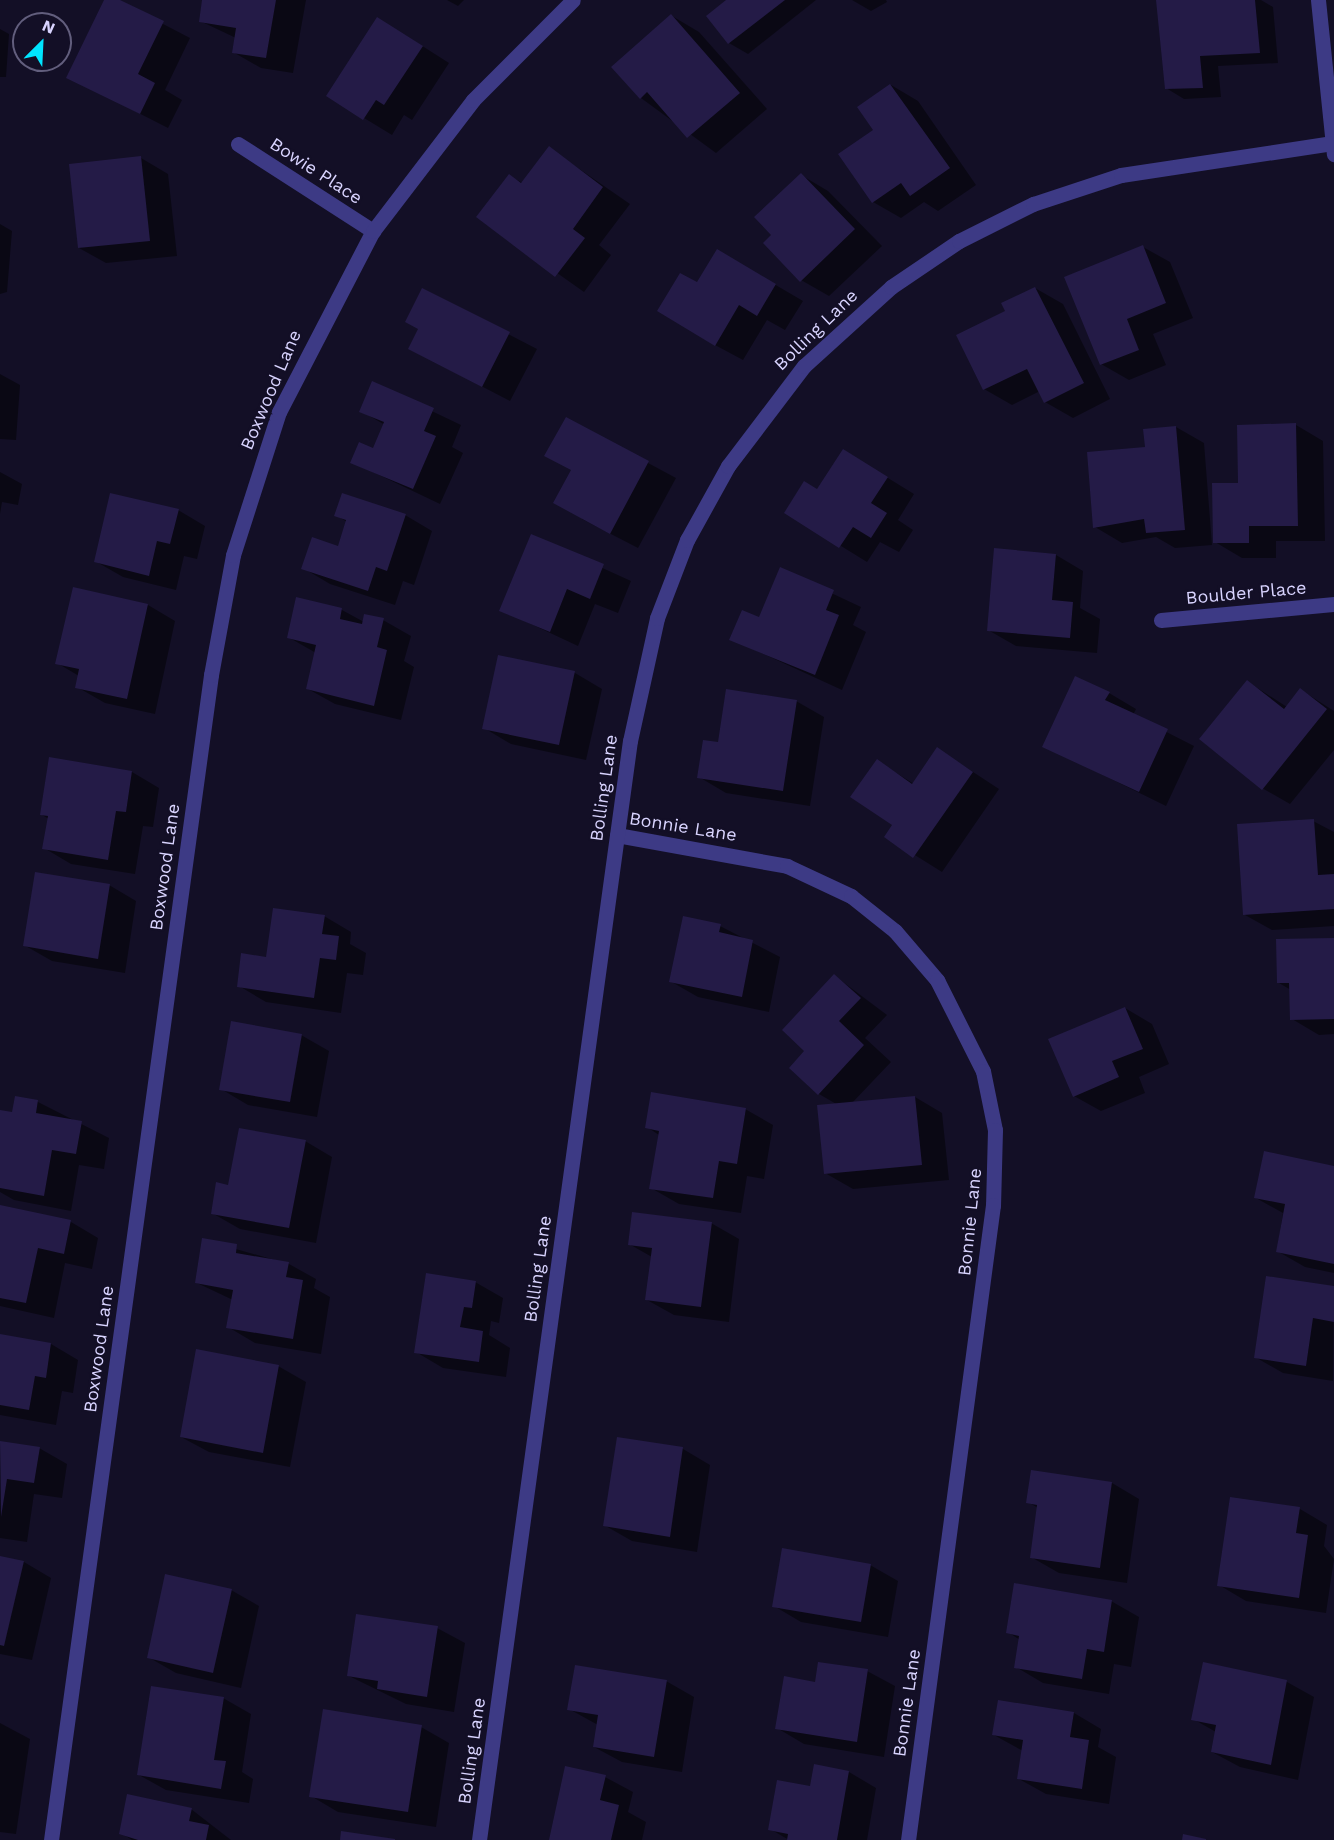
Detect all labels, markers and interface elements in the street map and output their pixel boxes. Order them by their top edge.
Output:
north arrow [12,12,72,72]
text: N [39,16,58,38]
street label: Bowie Place [266,133,366,209]
street label: Bolling Lane [770,285,862,375]
street label: Boxwood Lane [236,327,306,453]
street label: Boulder Place [1185,577,1307,609]
street label: Bolling Lane [586,733,622,843]
street label: Boxwood Lane [145,802,185,932]
street label: Bonnie Lane [628,808,738,846]
street label: Bonnie Lane [954,1167,986,1277]
street label: Bolling Lane [520,1214,556,1324]
street label: Boxwood Lane [79,1284,119,1414]
street label: Bonnie Lane [889,1648,925,1758]
street label: Bolling Lane [454,1696,490,1806]

